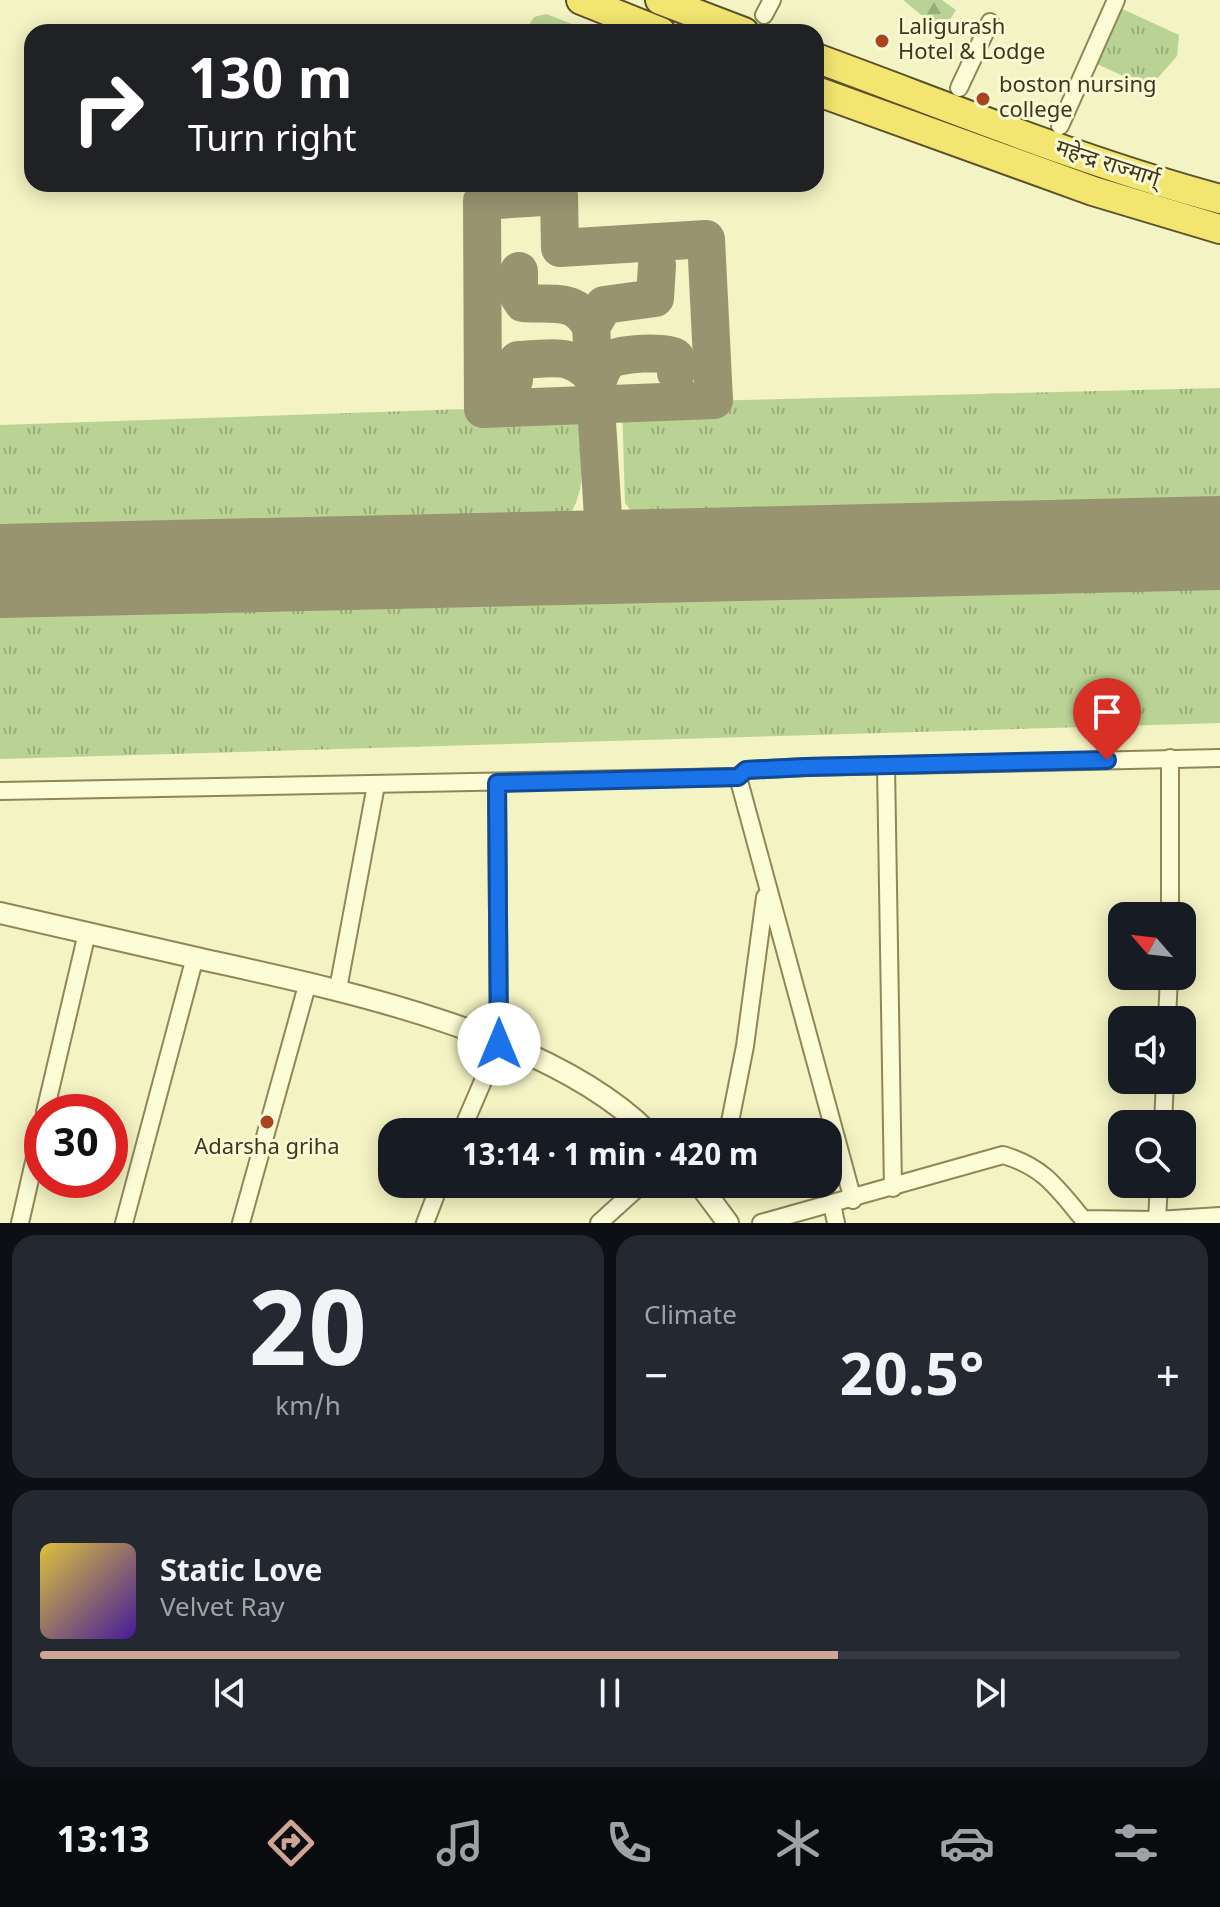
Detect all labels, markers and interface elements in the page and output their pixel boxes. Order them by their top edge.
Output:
place label: Laligurash Hotel & Lodge [898,14,1046,68]
marker: Laligurash Hotel & Lodge [873,32,891,50]
text: 130 m [188,48,352,121]
icon: right [56,56,160,160]
place label: boston nursing college [999,72,1157,126]
marker: boston nursing college [974,90,992,108]
text: Turn right [188,119,356,166]
street label: महेन्द्र राज्मार्ग् [1051,134,1166,196]
pin [1073,678,1141,760]
icon: arrive [1085,690,1129,734]
north arrow [1108,902,1196,990]
map controls [1108,902,1196,1198]
position arrow [457,1002,541,1086]
button: sound [1108,1006,1196,1094]
speed limit sign: 30 [24,1094,128,1198]
button: search [1108,1110,1196,1198]
marker: Adarsha griha [258,1113,276,1131]
place label: Adarsha griha [194,1134,340,1163]
text: 13:14 · 1 min · 420 m [462,1138,758,1177]
text: 20 [249,1272,367,1407]
text: Climate [644,1301,737,1335]
text: 20.5° [840,1341,984,1419]
text: − [644,1351,668,1408]
text: + [1156,1351,1180,1408]
text: km/h [275,1392,341,1426]
text: Static Love [160,1554,322,1593]
text: Velvet Ray [160,1593,285,1627]
icon: previous [208,1671,252,1715]
icon: pause [588,1671,632,1715]
icon: next [968,1671,1012,1715]
icon: directions [263,1815,319,1871]
icon: music [432,1815,488,1871]
icon: phone [601,1815,657,1871]
icon: climate [770,1815,826,1871]
icon: car [939,1815,995,1871]
icon: filters [1108,1815,1164,1871]
text: 13:13 [56,1820,150,1867]

